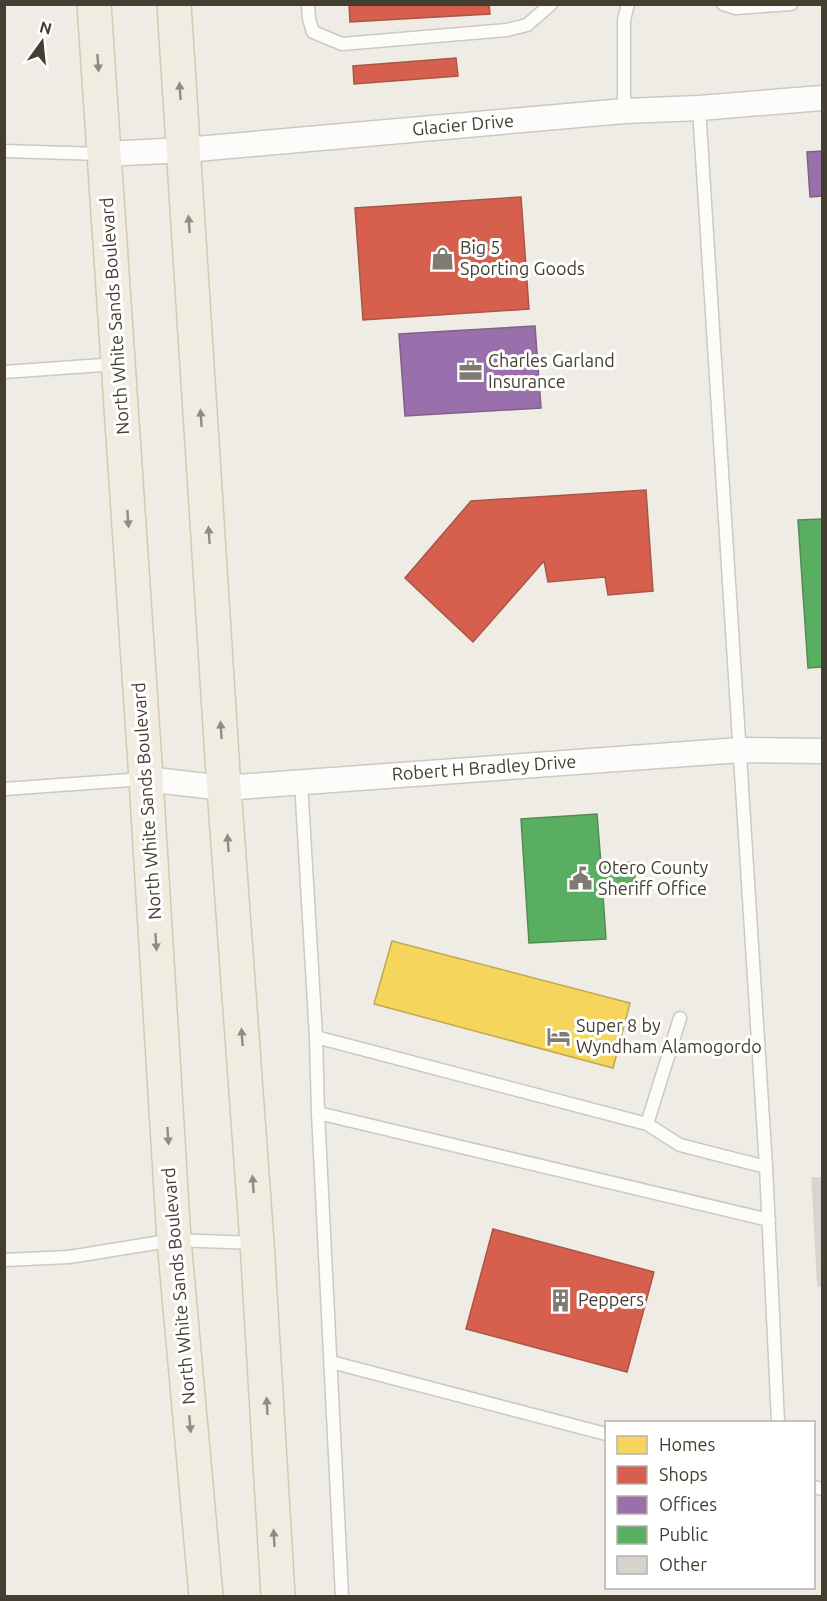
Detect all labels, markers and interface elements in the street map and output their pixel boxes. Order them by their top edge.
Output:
north arrow [12,12,72,72]
text: N [38,17,54,38]
one-way arrow [93,53,103,72]
one-way arrow [176,82,185,101]
street label: Glacier Drive [411,110,515,138]
street label: North White Sands Boulevard [96,197,132,435]
one-way arrow [185,214,194,233]
place label: Big 5 Sporting Goods [460,237,585,278]
shop icon: Big 5 Sporting Goods [429,245,455,271]
place label: Charles Garland Insurance [488,350,615,391]
office icon: Charles Garland Insurance [457,358,483,384]
one-way arrow [197,409,206,428]
one-way arrow [124,509,133,528]
one-way arrow [204,526,213,545]
street label: North White Sands Boulevard [128,682,164,920]
one-way arrow [216,721,225,740]
street label: Robert H Bradley Drive [391,751,577,783]
one-way arrow [223,833,233,852]
place label: Otero County Sheriff Office [598,857,709,898]
public building icon: Otero County Sheriff Office [567,865,593,891]
one-way arrow [151,932,160,951]
place label: Super 8 by Wyndham Alamogordo [576,1015,762,1056]
hotel icon: Super 8 by Wyndham Alamogordo [545,1023,571,1049]
one-way arrow [238,1028,247,1047]
one-way arrow [163,1127,172,1146]
street label: North White Sands Boulevard [158,1167,198,1405]
one-way arrow [248,1175,258,1194]
building icon: Peppers [547,1287,573,1313]
place label: Peppers [578,1289,644,1309]
one-way arrow [262,1397,271,1416]
one-way arrow [185,1415,195,1434]
legend [605,1421,815,1589]
text: Homes [659,1434,716,1454]
text: Shops [659,1464,708,1484]
text: Offices [659,1494,717,1514]
text: Public [659,1524,708,1544]
one-way arrow [270,1529,279,1548]
text: Other [659,1554,707,1574]

